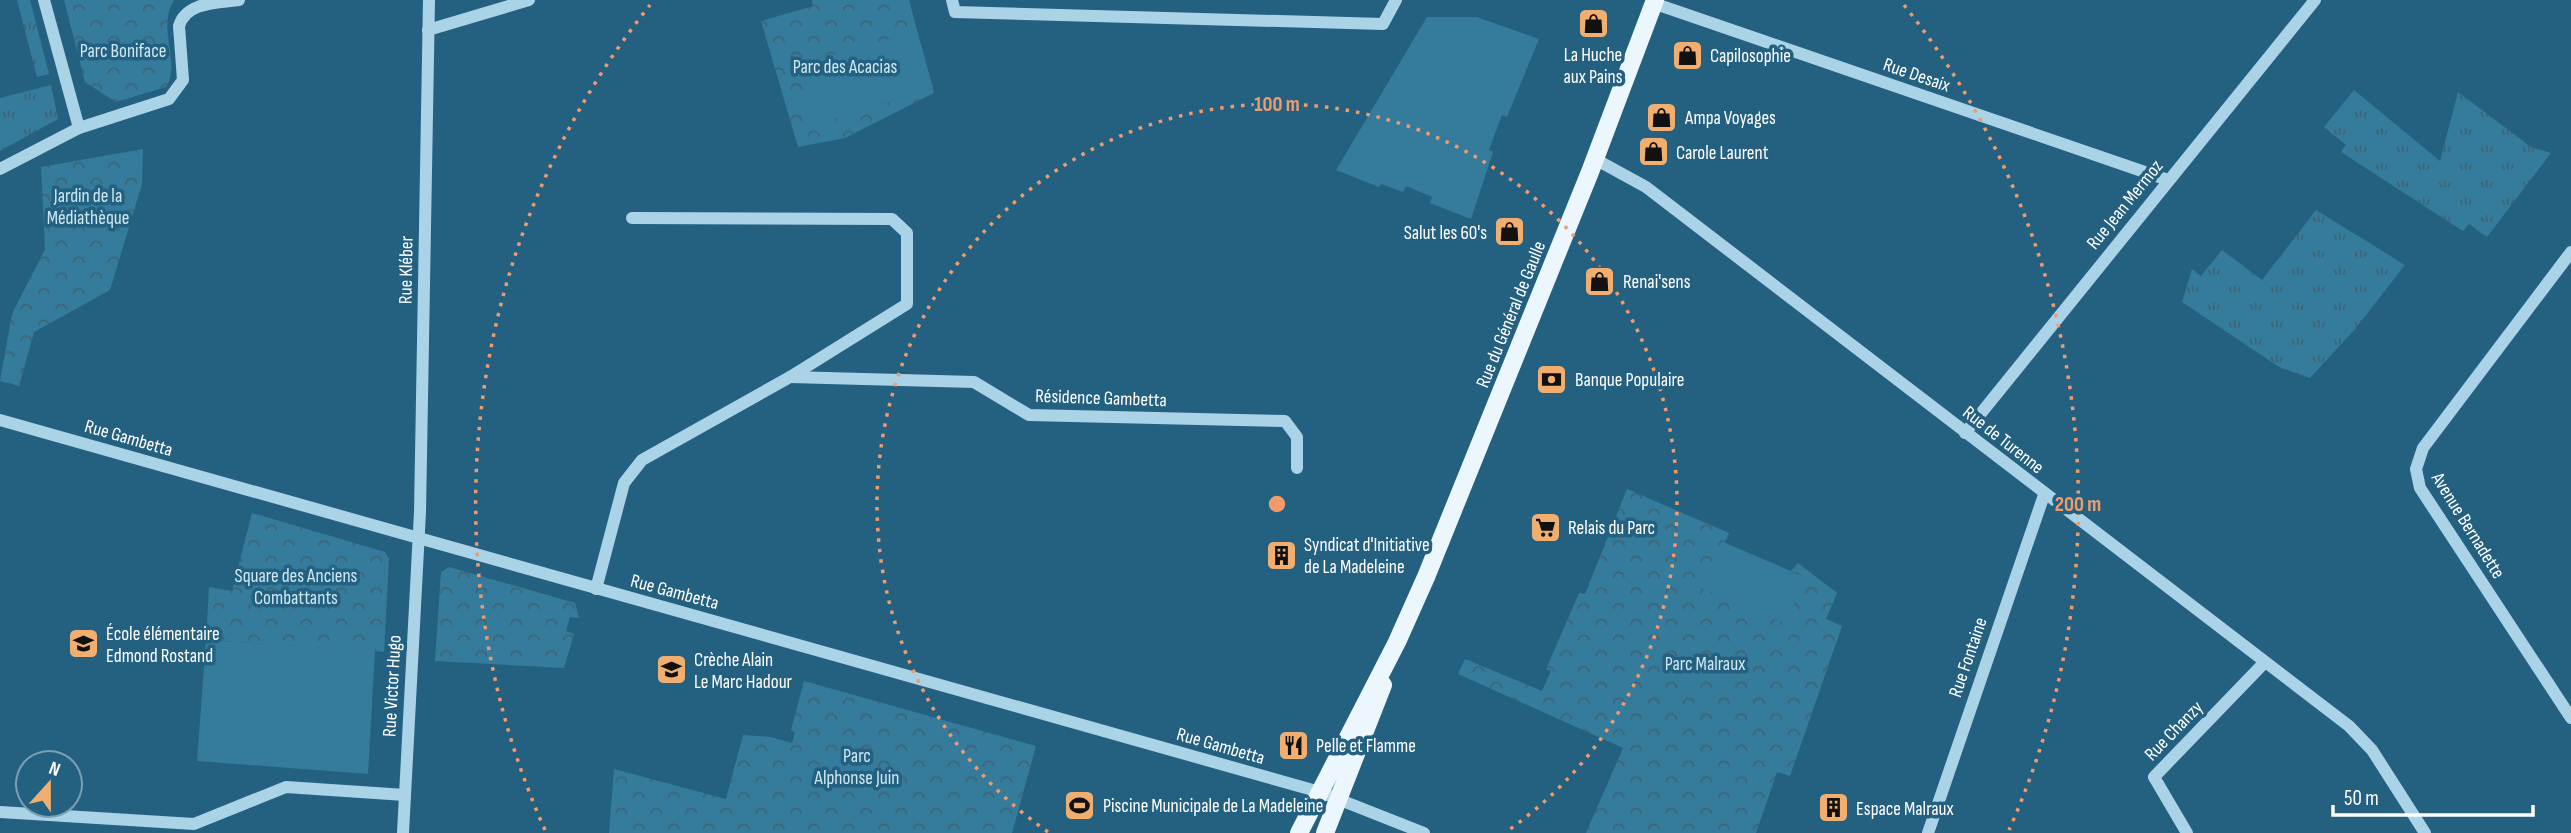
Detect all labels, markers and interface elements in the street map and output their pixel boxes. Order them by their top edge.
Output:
shop icon: La Huche aux Pains [1576,6,1610,40]
shop icon: Capilosophie [1670,38,1704,72]
park label: Parc Boniface [80,40,166,63]
place label: La Huche aux Pains [1564,44,1623,89]
place label: Capilosophie [1710,45,1791,68]
street label: Rue Desaix [1880,53,1953,98]
park label: Parc des Acacias [793,56,897,79]
text: 100 m [1254,92,1300,117]
shop icon: Ampa Voyages [1645,100,1679,134]
place label: Ampa Voyages [1684,107,1776,130]
shop icon: Carole Laurent [1636,135,1670,169]
place label: Carole Laurent [1676,142,1769,165]
street label: Rue Jean Mermoz [2082,155,2168,254]
park label: Jardin de la Médiathèque [47,185,129,230]
shop icon: Salut les 60's [1493,215,1527,249]
place label: Salut les 60's [1404,222,1487,245]
street label: Rue Kléber [394,235,419,304]
street label: Rue du Général de Gaulle [1471,238,1551,391]
shop icon: Renai'sens [1583,264,1617,298]
place label: Renai'sens [1623,271,1691,294]
bank icon: Banque Populaire [1535,362,1569,396]
place label: Banque Populaire [1575,369,1684,392]
street label: Résidence Gambetta [1035,385,1167,412]
street label: Rue de Turenne [1958,401,2048,479]
street label: Rue Gambetta [82,415,175,462]
street label: Avenue Bernadette [2425,468,2510,583]
centre of rings [1265,492,1289,516]
text: 200 m [2055,492,2101,517]
supermarket icon: Relais du Parc [1528,510,1562,544]
place label: Relais du Parc [1568,517,1655,540]
place label: Syndicat d'Initiative de La Madeleine [1304,534,1430,579]
building icon: Syndicat d'Initiative de La Madeleine [1264,538,1298,572]
park label: Square des Anciens Combattants [235,565,358,610]
street label: Rue Gambetta [628,570,721,615]
street label: Rue Fontaine [1944,615,1993,700]
place label: École élémentaire Edmond Rostand [106,623,220,668]
school or university icon: École élémentaire Edmond Rostand [66,627,100,661]
street label: Rue Victor Hugo [378,635,407,738]
place label: Crèche Alain Le Marc Hadour [694,649,793,694]
school or university icon: Crèche Alain Le Marc Hadour [654,653,688,687]
park label: Parc Malraux [1665,653,1745,676]
street label: Rue Chanzy [2140,696,2209,766]
street label: Rue Gambetta [1174,723,1267,770]
restaurant icon: Pelle et Flamme [1276,728,1310,762]
place label: Pelle et Flamme [1316,735,1416,758]
park label: Parc Alphonse Juin [814,745,899,790]
north arrow [14,749,84,819]
text: N [46,757,63,782]
scale bar [2333,774,2532,818]
text: 50 m [2344,786,2379,811]
sports icon: Piscine Municipale de La Madeleine [1063,788,1097,822]
building icon: Espace Malraux [1816,791,1850,825]
place label: Piscine Municipale de La Madeleine [1103,795,1323,818]
place label: Espace Malraux [1856,798,1954,821]

